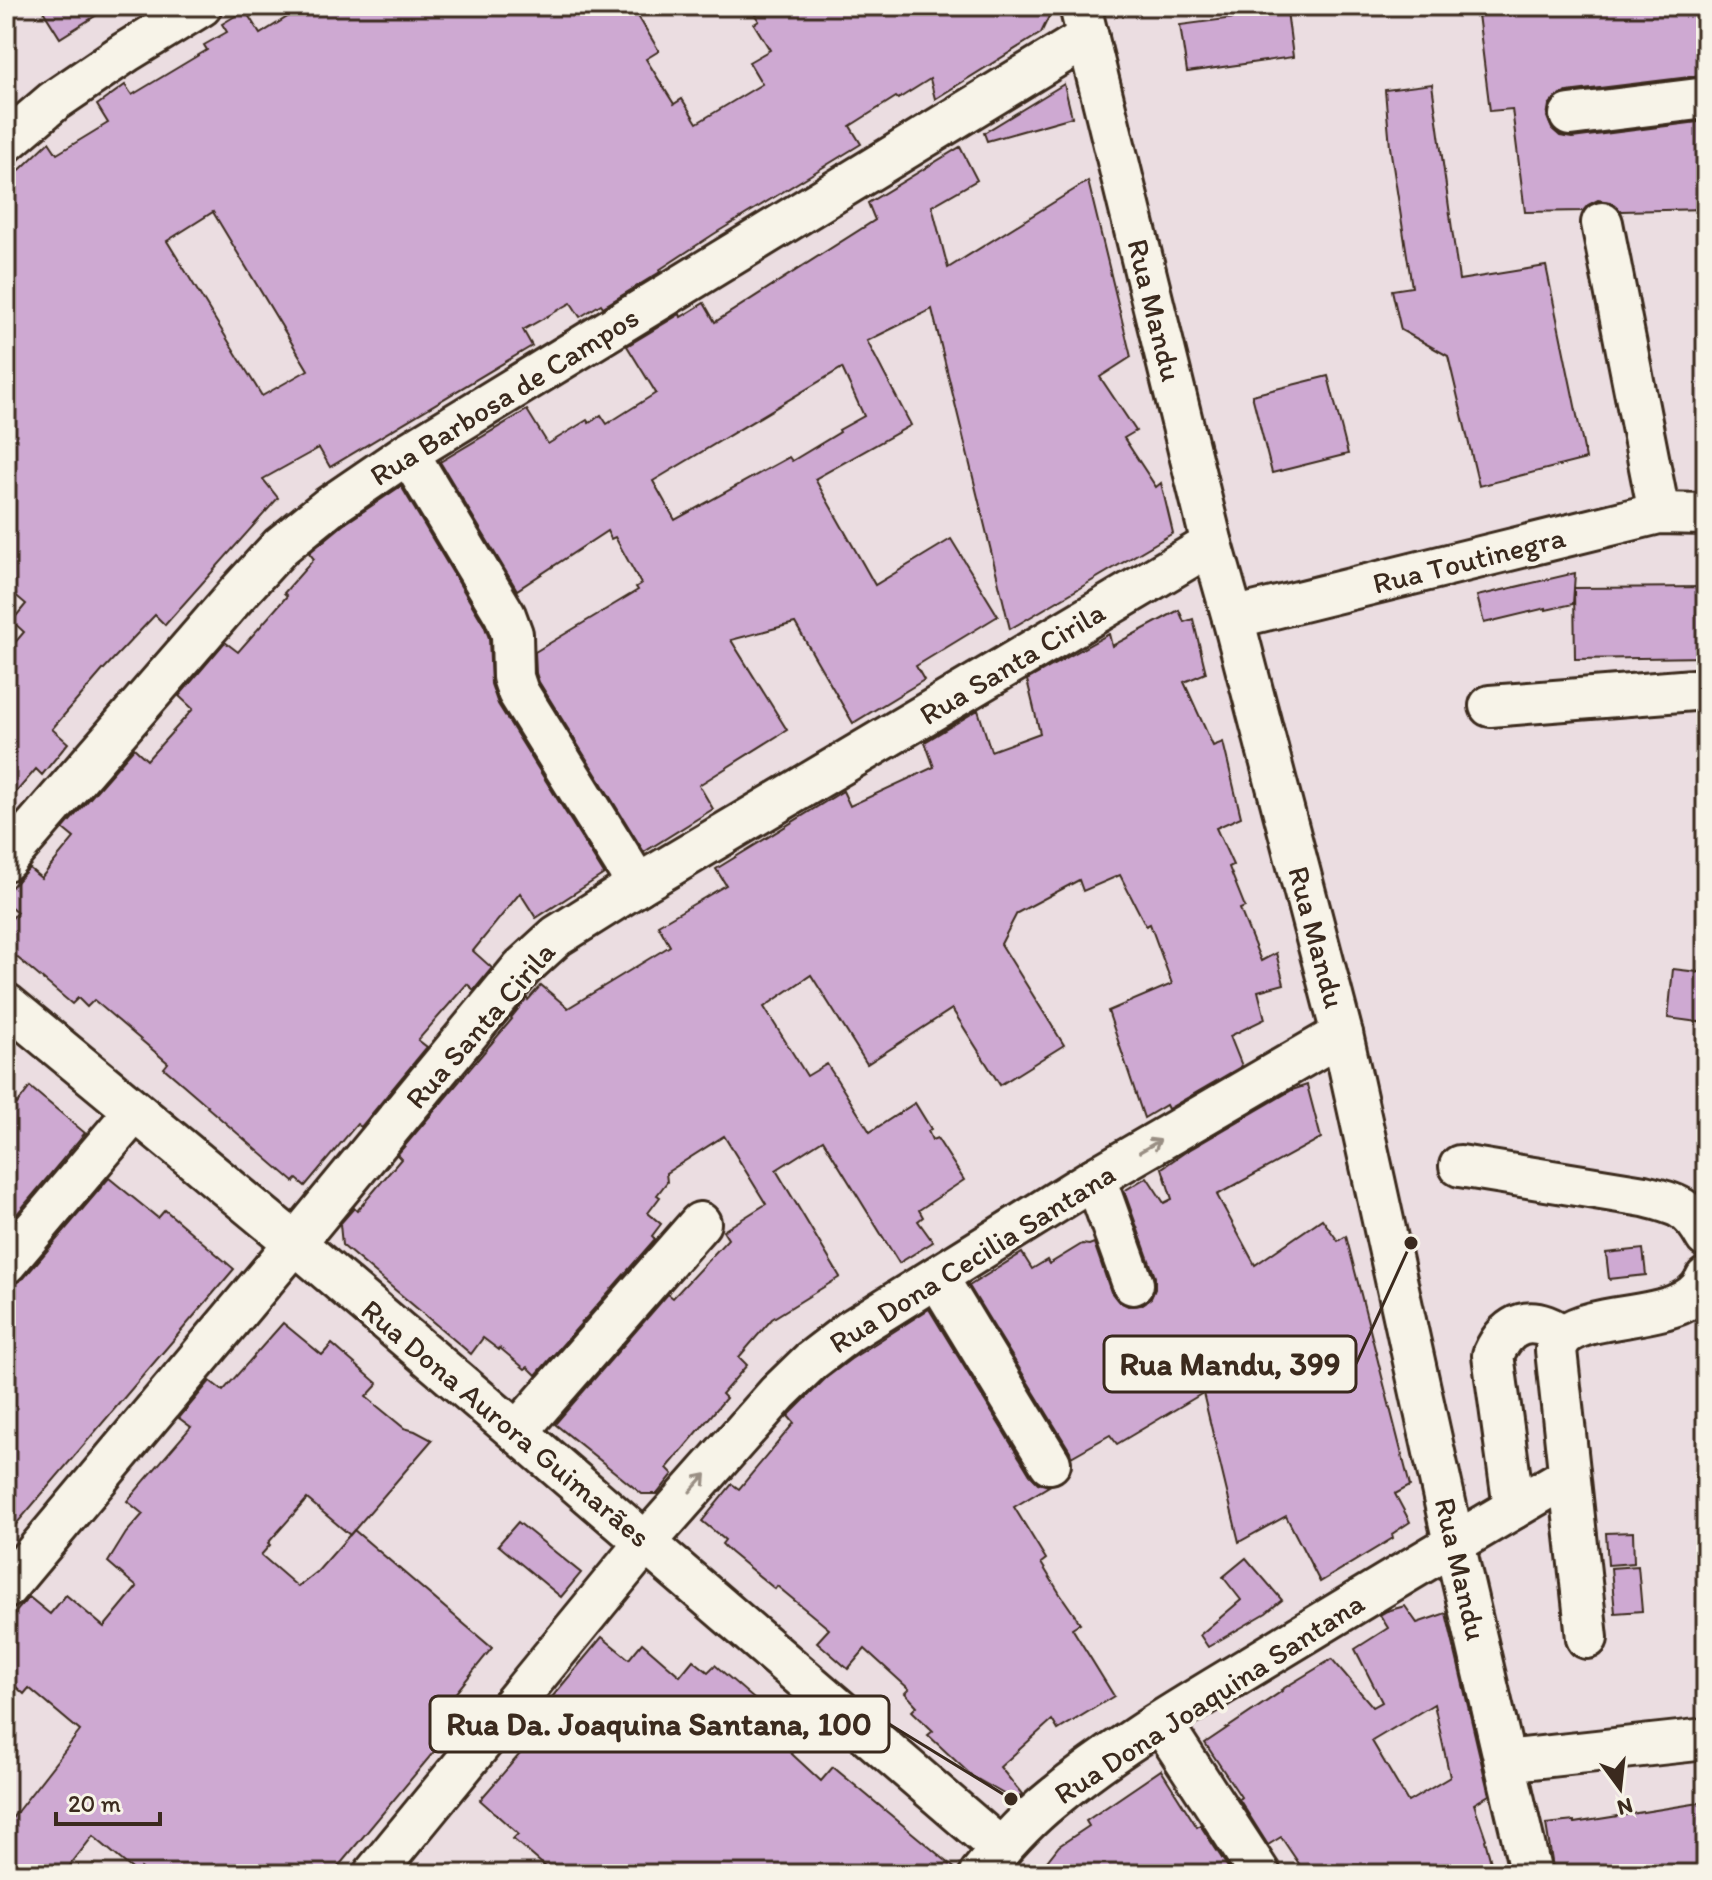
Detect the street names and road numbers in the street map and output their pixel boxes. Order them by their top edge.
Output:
street label: Rua Mandu [1119,235,1191,385]
street label: Rua Barbosa de Campos [363,298,645,494]
street label: Rua Toutinegra [1369,518,1570,602]
street label: Rua Santa Cirila [913,593,1112,733]
street label: Rua Mandu [1280,862,1354,1012]
street label: Rua Santa Cirila [397,933,563,1116]
street label: Rua Dona Cecilia Santana [822,1155,1122,1361]
street label: Rua Dona Aurora Guimarães [354,1291,658,1555]
street label: Rua Mandu [1427,1494,1495,1644]
street label: Rua Dona Joaquina Santana [1047,1584,1371,1812]

